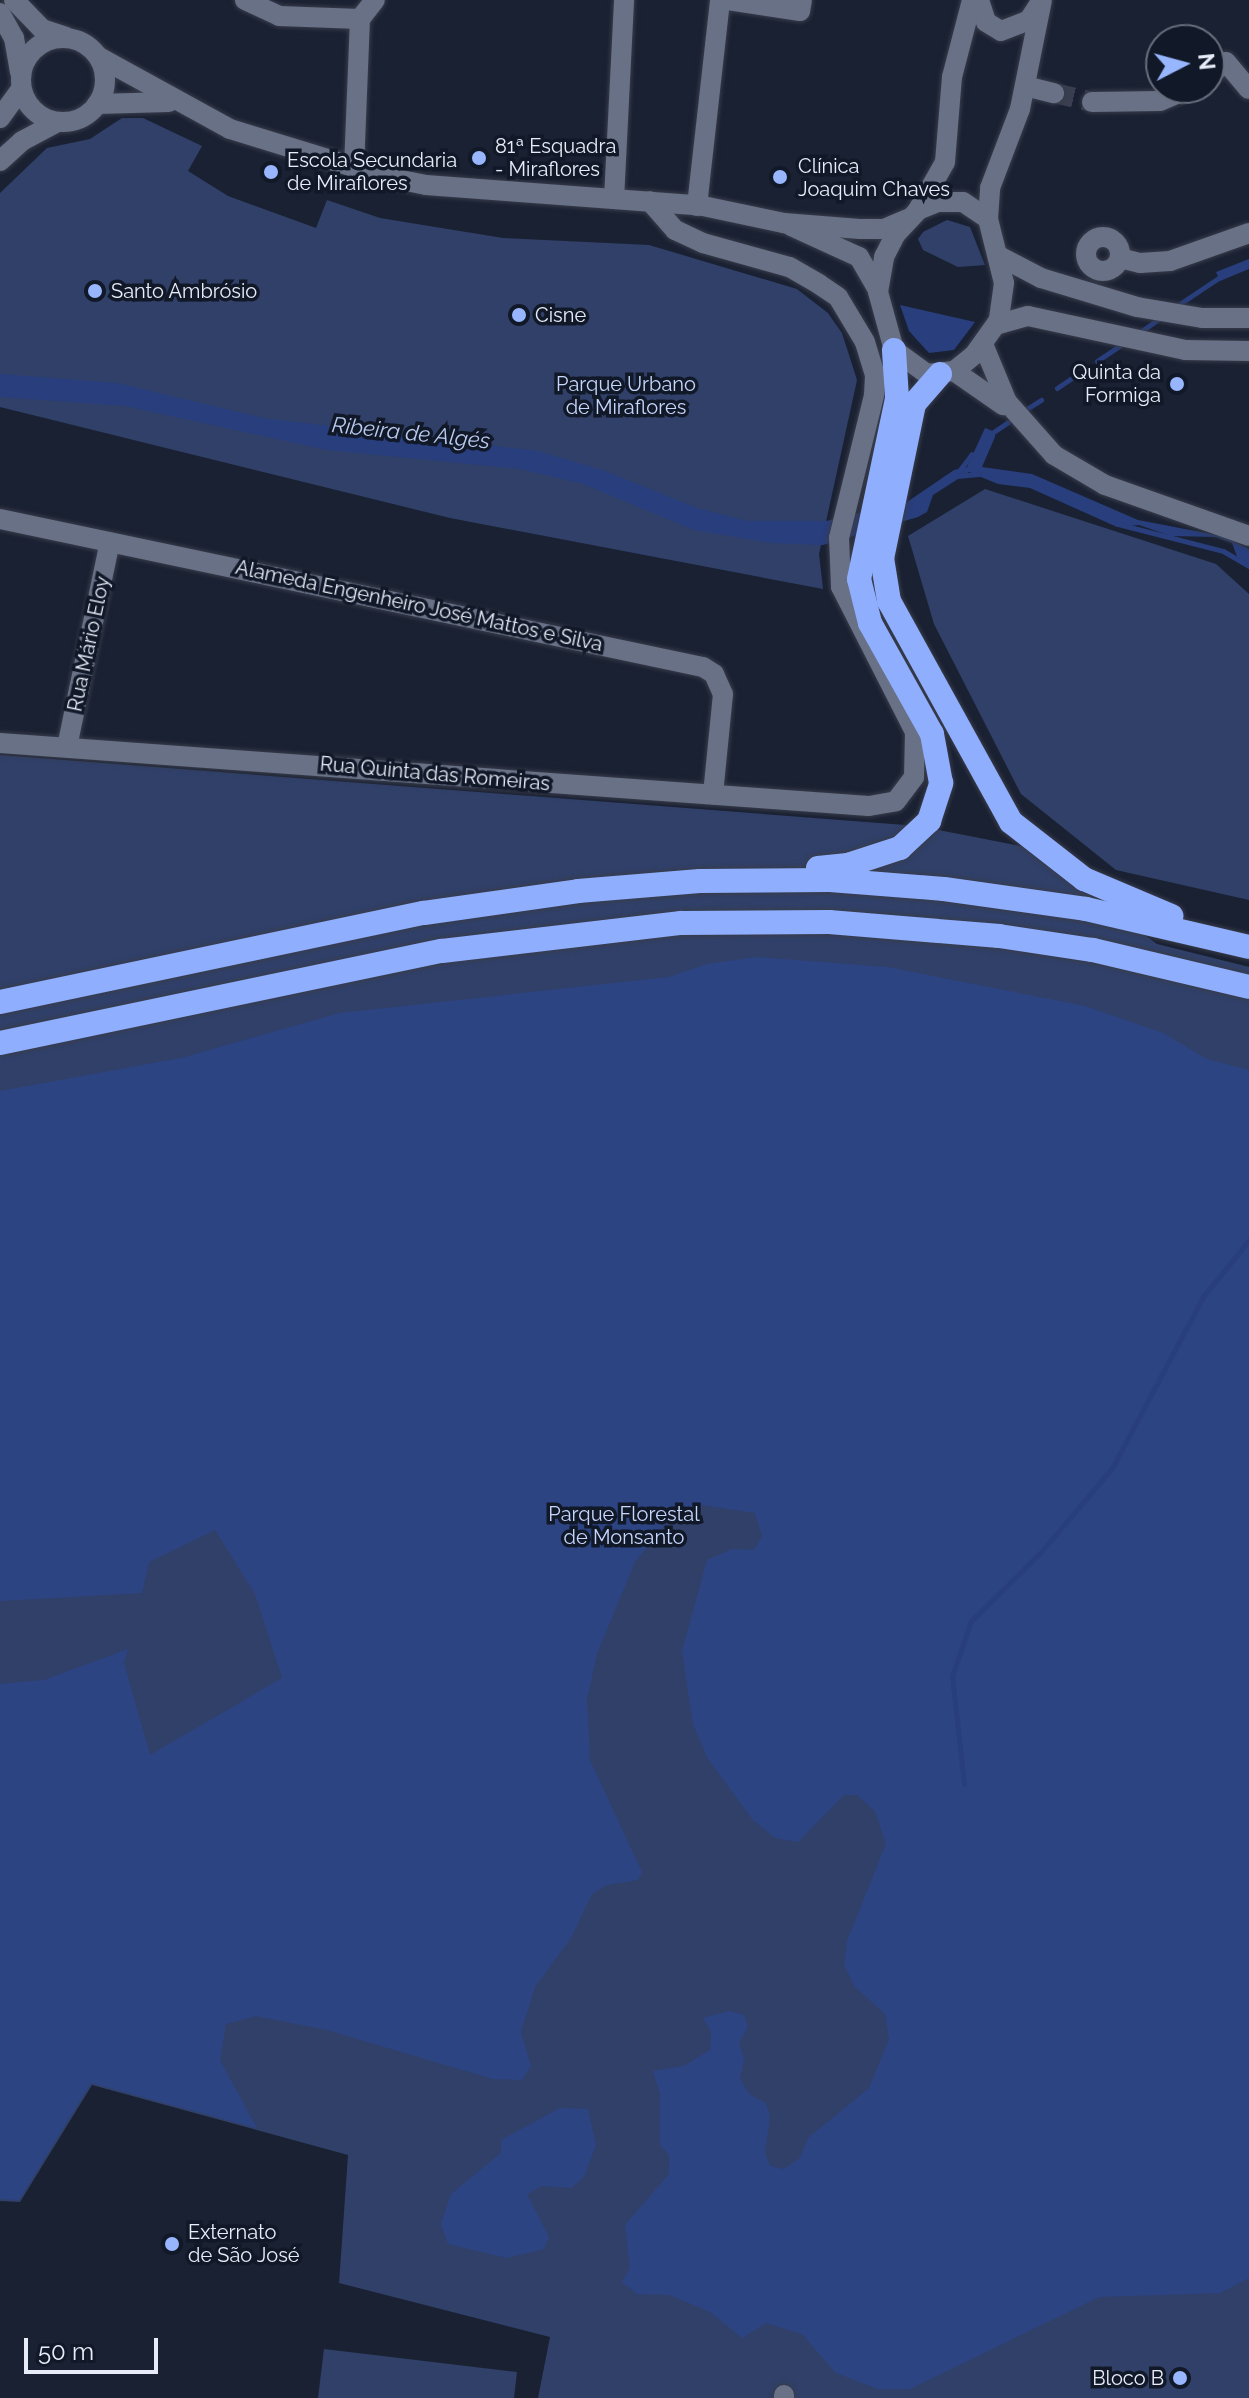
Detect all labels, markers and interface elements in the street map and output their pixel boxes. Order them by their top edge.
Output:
north arrow [1145,24,1225,104]
text: N [1193,52,1221,71]
place label: 81ª Esquadra - Miraflores [495,134,616,181]
place label: Escola Secundaria de Miraflores [287,148,457,195]
marker: 81ª Esquadra - Miraflores [470,149,488,167]
place label: Clínica Joaquim Chaves [798,154,950,201]
marker: Escola Secundaria de Miraflores [262,163,280,181]
marker: Clínica Joaquim Chaves [769,166,791,188]
place label: Santo Ambrósio [111,279,258,303]
marker: Santo Ambrósio [86,282,104,300]
place label: Cisne [535,303,586,327]
marker: Cisne [510,306,528,324]
place label: Quinta da Formiga [1072,360,1161,407]
park label: Parque Urbano de Miraflores [556,373,696,420]
marker: Quinta da Formiga [1168,375,1186,393]
water label: Ribeira de Algés [330,412,492,454]
street label: Alameda Engenheiro José Mattos e Silva [233,555,605,657]
street label: Rua Mário Eloy [63,574,115,714]
street label: Rua Quinta das Romeiras [319,752,551,796]
park label: Parque Florestal de Monsanto [548,1502,700,1549]
place label: Externato de São José [188,2220,300,2267]
marker: Externato de São José [163,2235,181,2253]
scale bar [28,2322,162,2372]
text: 50 m [38,2337,94,2366]
place label: Bloco B [1092,2366,1164,2390]
marker: Bloco B [1171,2369,1189,2387]

